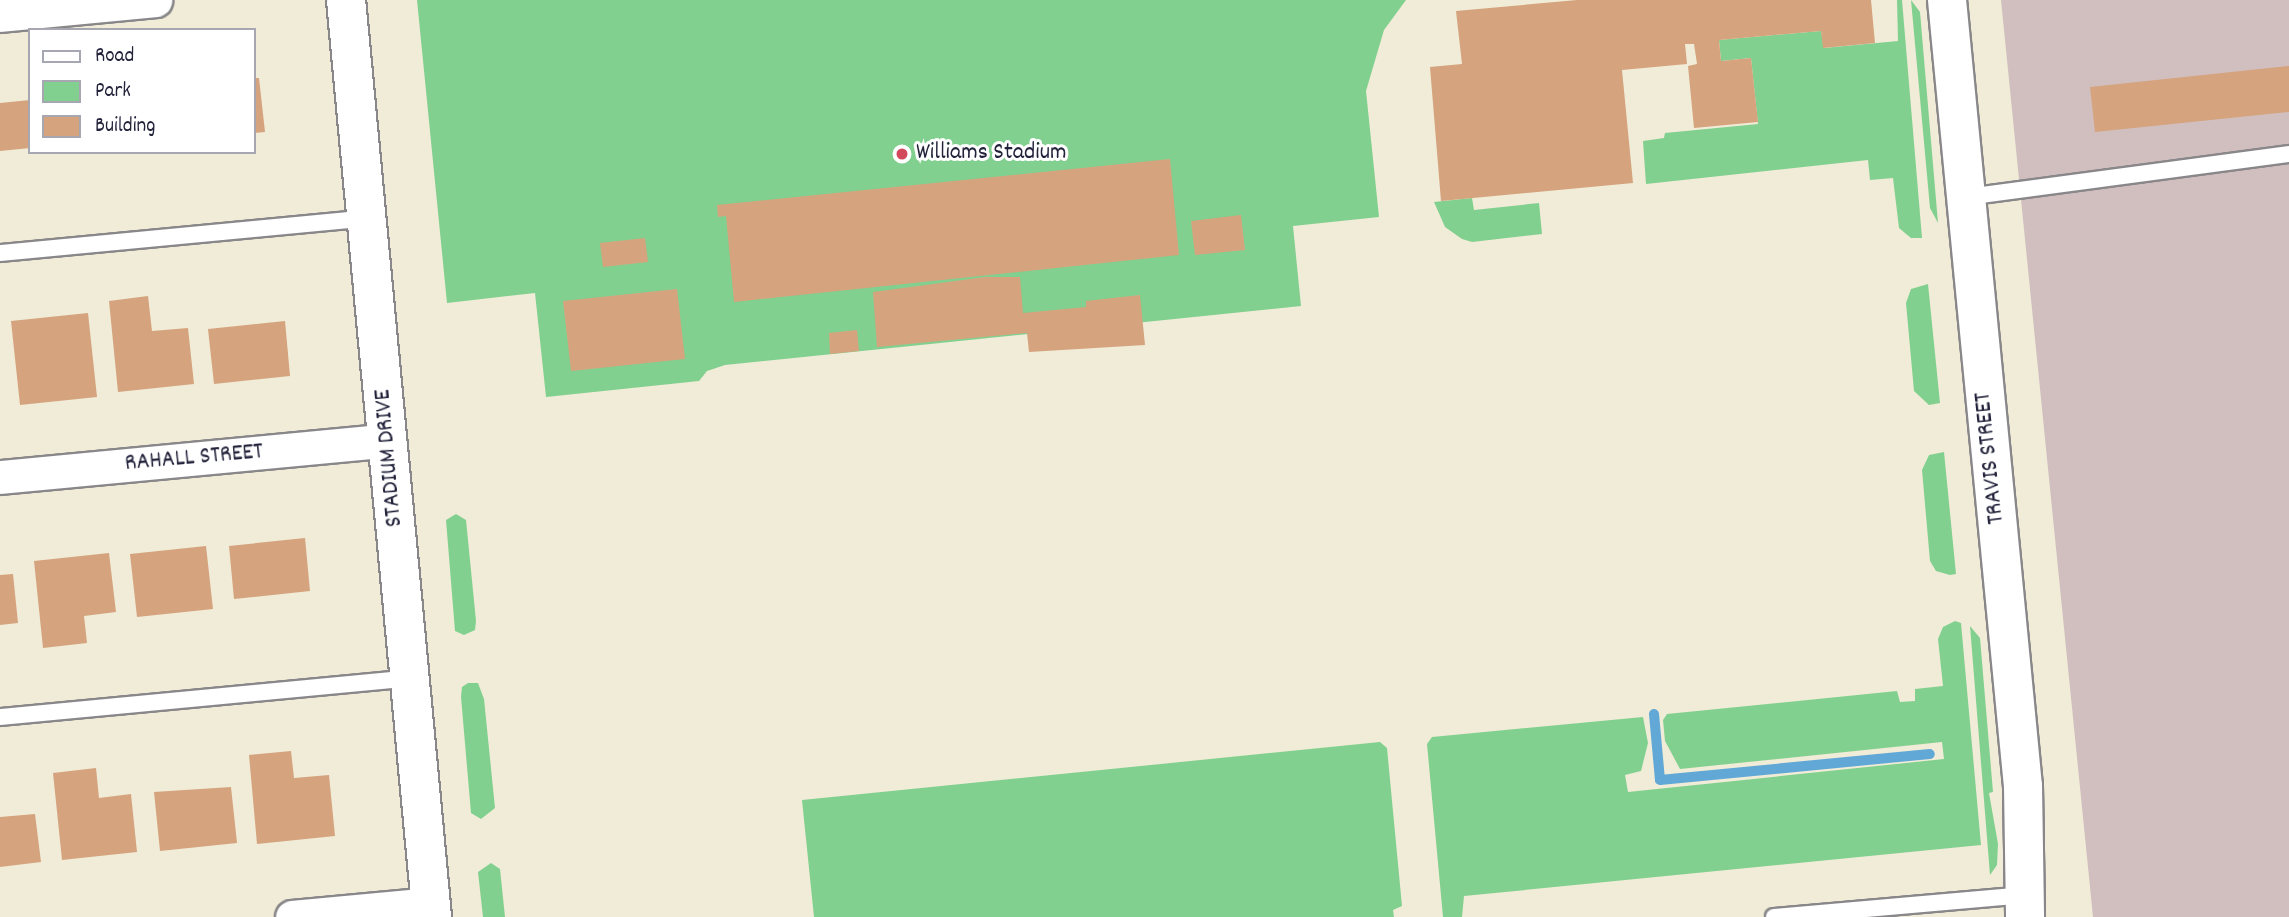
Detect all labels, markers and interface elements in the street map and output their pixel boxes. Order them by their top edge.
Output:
legend [28,28,256,154]
text: Road [95,42,134,72]
text: Park [95,77,131,107]
text: Building [95,112,155,142]
place label: Williams Stadium [916,140,1067,168]
marker: Williams Stadium [894,146,910,162]
street label: STADIUM DRIVE [370,388,410,528]
street label: TRAVIS STREET [1970,390,2012,526]
street label: RAHALL STREET [124,439,264,479]

